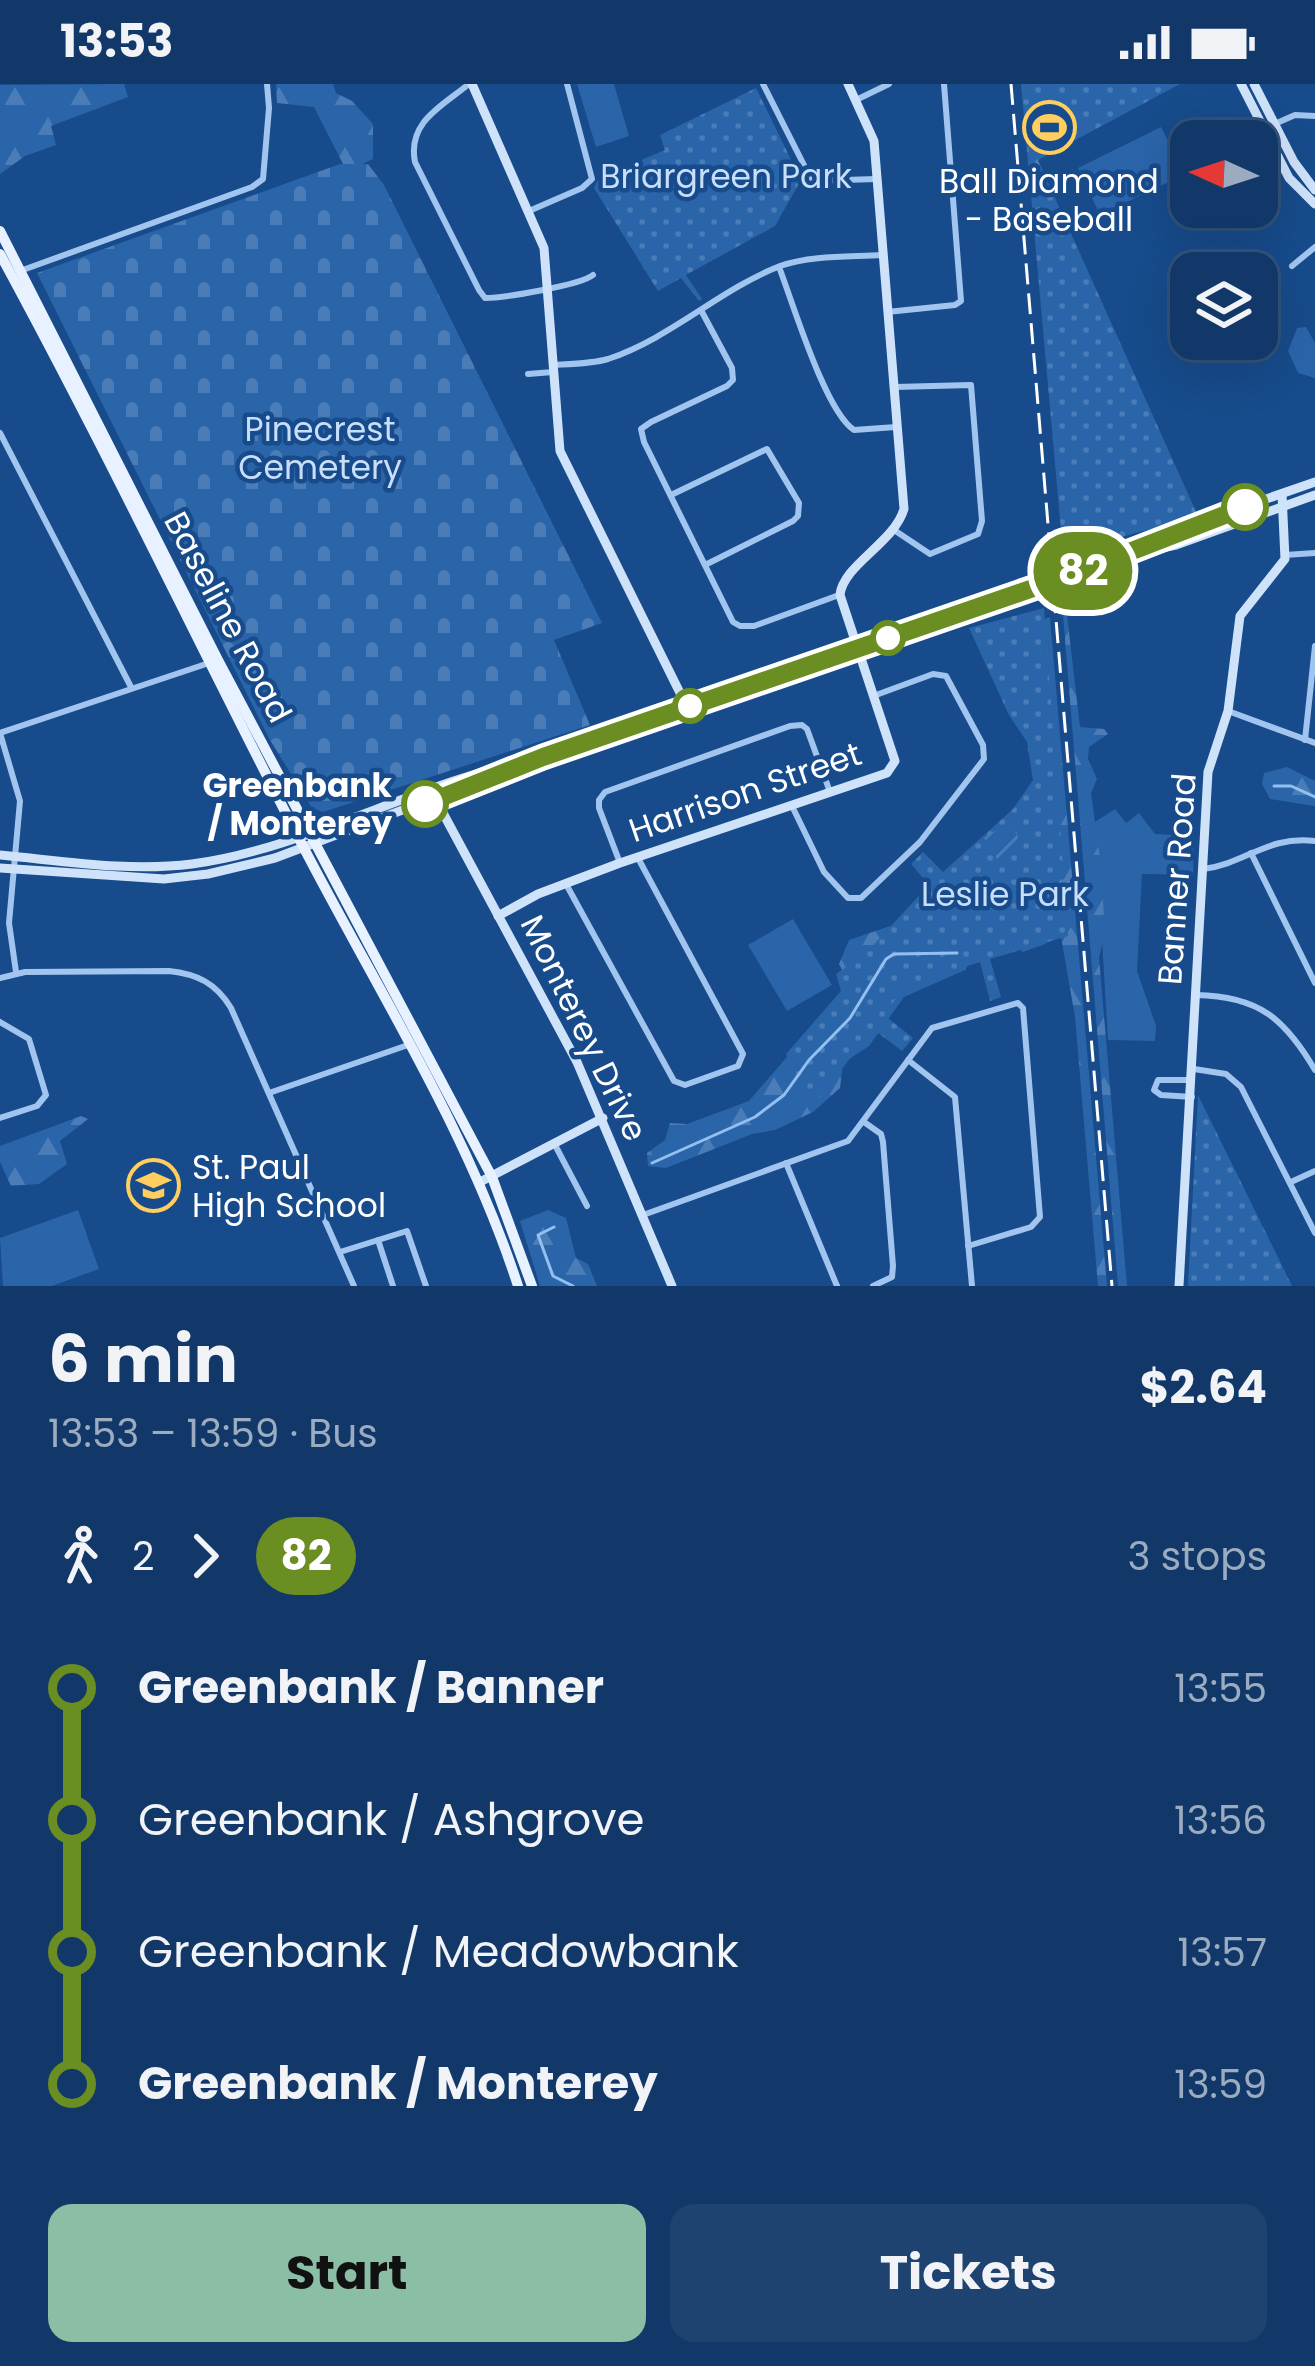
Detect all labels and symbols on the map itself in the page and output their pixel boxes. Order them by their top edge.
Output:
sports icon: Ball Diamond - Baseball [1021,99,1077,155]
north arrow [1170,120,1278,228]
park label: Briargreen Park [600,153,852,200]
place label: Ball Diamond - Baseball [939,158,1159,243]
park label: Pinecrest Cemetery [238,406,402,491]
unlabelled marker [1223,485,1267,529]
street label: Baseline Road [153,503,303,731]
line badge: 82 [1029,532,1137,610]
unlabelled marker [872,622,904,654]
unlabelled marker [674,690,706,722]
street label: Harrison Street [623,730,867,854]
place label: Greenbank / Monterey [202,762,393,847]
street label: Banner Road [1146,772,1208,986]
marker: Greenbank / Monterey [403,782,447,826]
park label: Leslie Park [921,871,1089,918]
street label: Monterey Drive [509,907,659,1149]
place label: St. Paul High School [192,1144,386,1229]
school or university icon: St. Paul High School [125,1158,181,1214]

